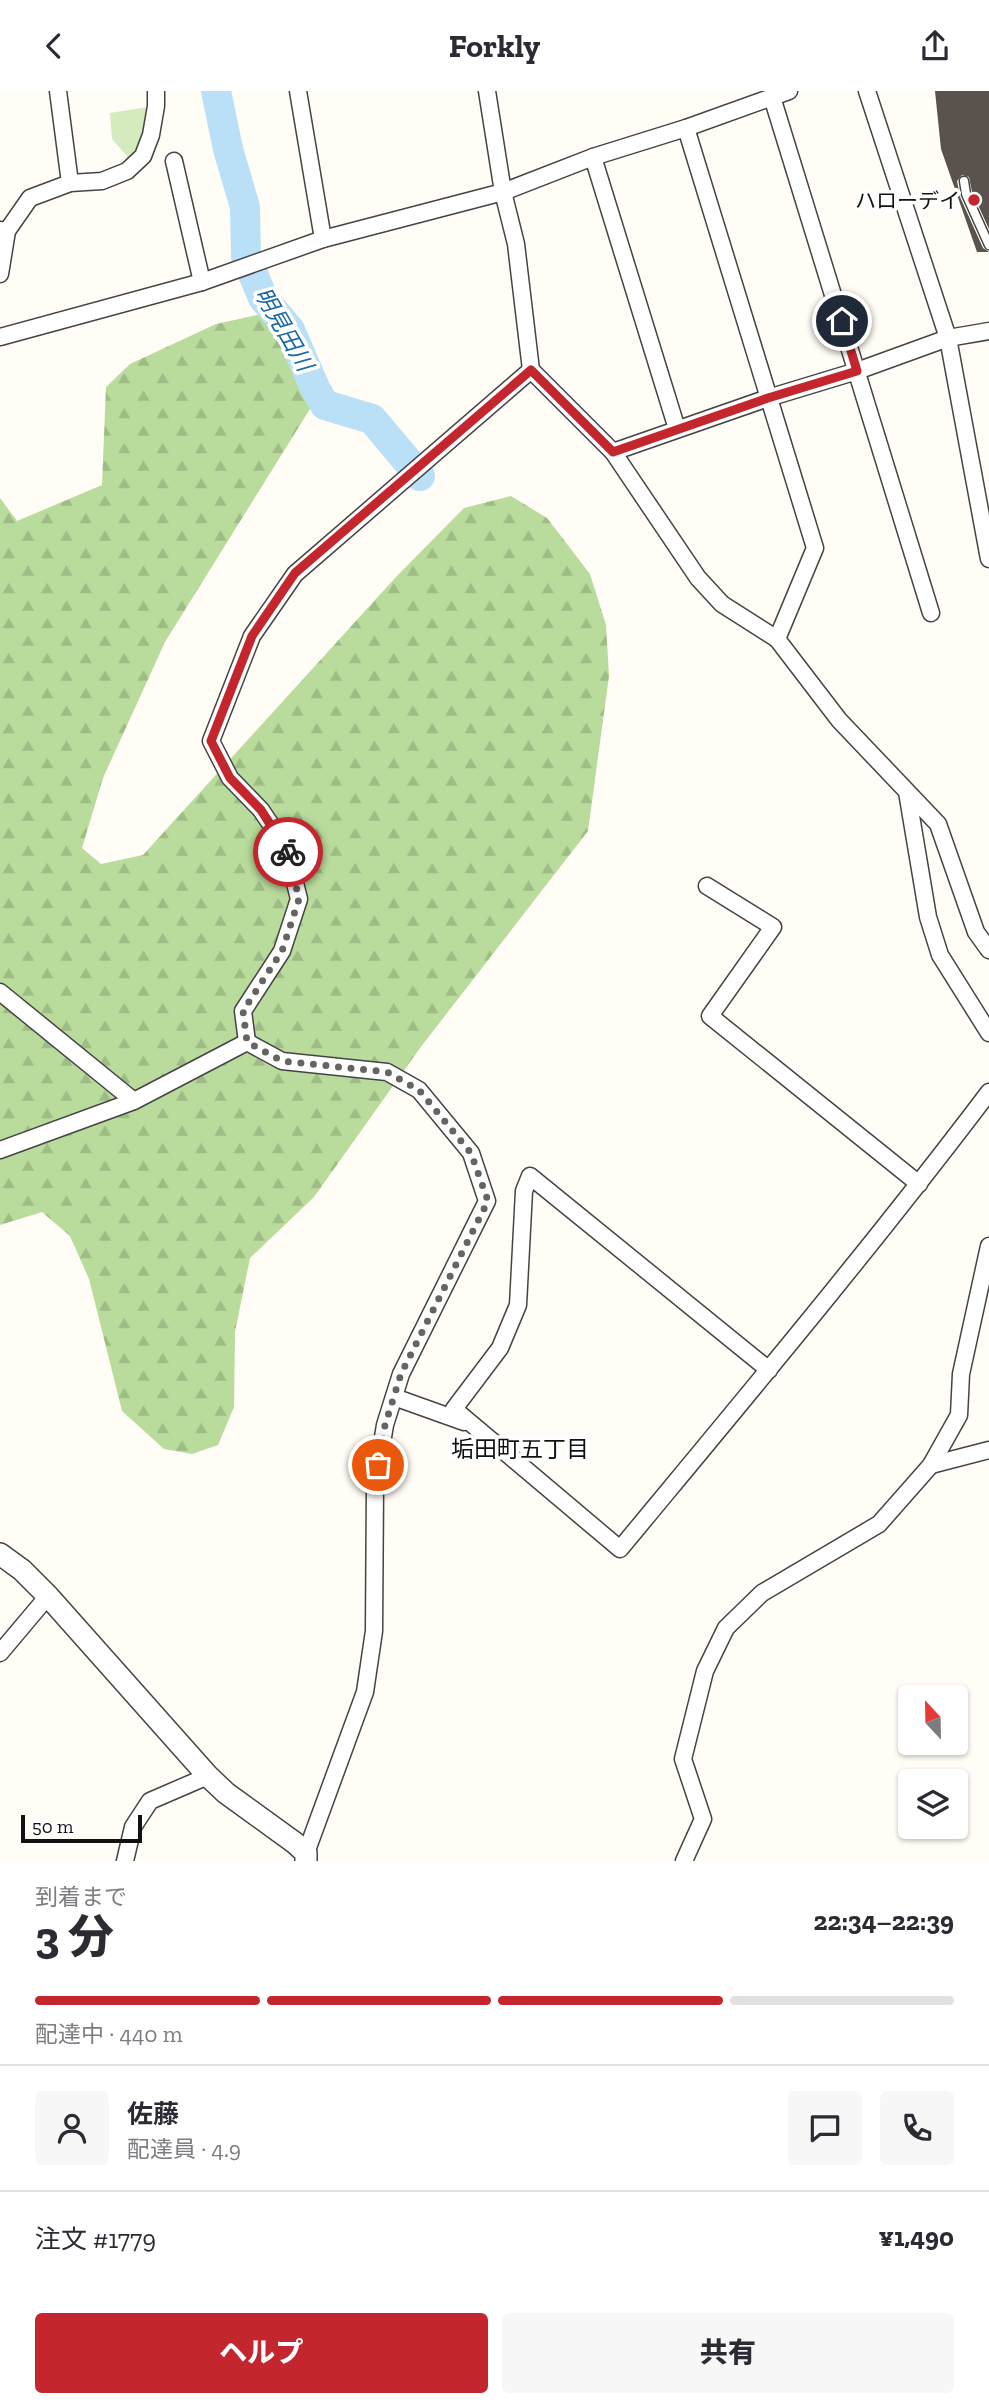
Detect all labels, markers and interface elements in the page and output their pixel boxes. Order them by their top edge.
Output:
icon: back [35,27,73,65]
text: Forkly [449,27,540,65]
icon: share [916,27,954,65]
place label: ハローデイ [855,188,960,213]
marker: ハローデイ [966,192,982,208]
water label: 明見田川 [249,282,321,378]
pin [812,291,872,351]
icon: home [823,302,861,340]
courier [253,817,323,887]
icon: bike [269,833,307,871]
pin [348,1435,408,1495]
district label: 垢田町五丁目 [451,1435,589,1463]
icon: bag [359,1446,397,1484]
north arrow [898,1685,968,1755]
map controls [898,1685,968,1839]
button: layers [898,1769,968,1839]
scale bar [21,1812,142,1844]
text: 50 m [32,1815,73,1838]
text: 到着まで [35,1883,127,1911]
text: 22:34–22:39 [813,1905,954,1937]
text: 3 分 [35,1910,114,1965]
text: 配達中 · 440 m [35,2020,183,2048]
button: person [35,2091,109,2165]
button: chat [788,2091,862,2165]
button: phone [880,2091,954,2165]
text: 佐藤 [127,2098,179,2130]
text: 配達員 · 4.9 [127,2135,241,2163]
text: ¥1,490 [879,2221,954,2253]
text: 注文 #1779 [35,2223,156,2255]
button: ヘルプ [35,2313,488,2393]
button: 共有 [502,2313,954,2393]

